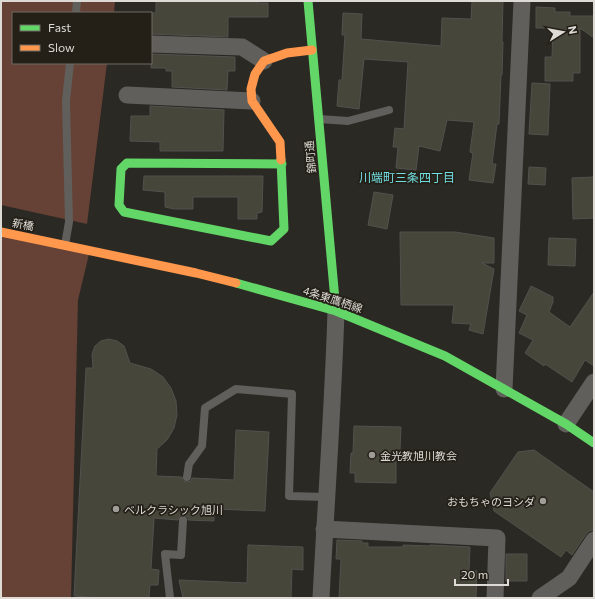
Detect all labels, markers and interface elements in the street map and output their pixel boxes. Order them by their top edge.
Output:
legend [12,12,152,64]
north arrow [543,12,583,52]
text: Fast [48,20,71,34]
text: N [566,25,580,35]
text: Slow [48,40,75,54]
street label: 錦町通 [302,140,318,174]
district label: 川端町三条四丁目 [359,170,455,184]
street label: 新橋 [11,216,35,232]
street label: 4条東鷹栖線 [302,283,364,315]
place label: 金光教旭川教会 [380,449,457,462]
marker: 金光教旭川教会 [367,450,377,460]
place label: おもちゃのヨシダ [447,495,535,508]
marker: おもちゃのヨシダ [538,496,548,506]
place label: ベルクラシック旭川 [124,503,223,516]
marker: ベルクラシック旭川 [111,504,121,514]
scale bar [455,561,508,587]
text: 20 m [461,567,488,581]

